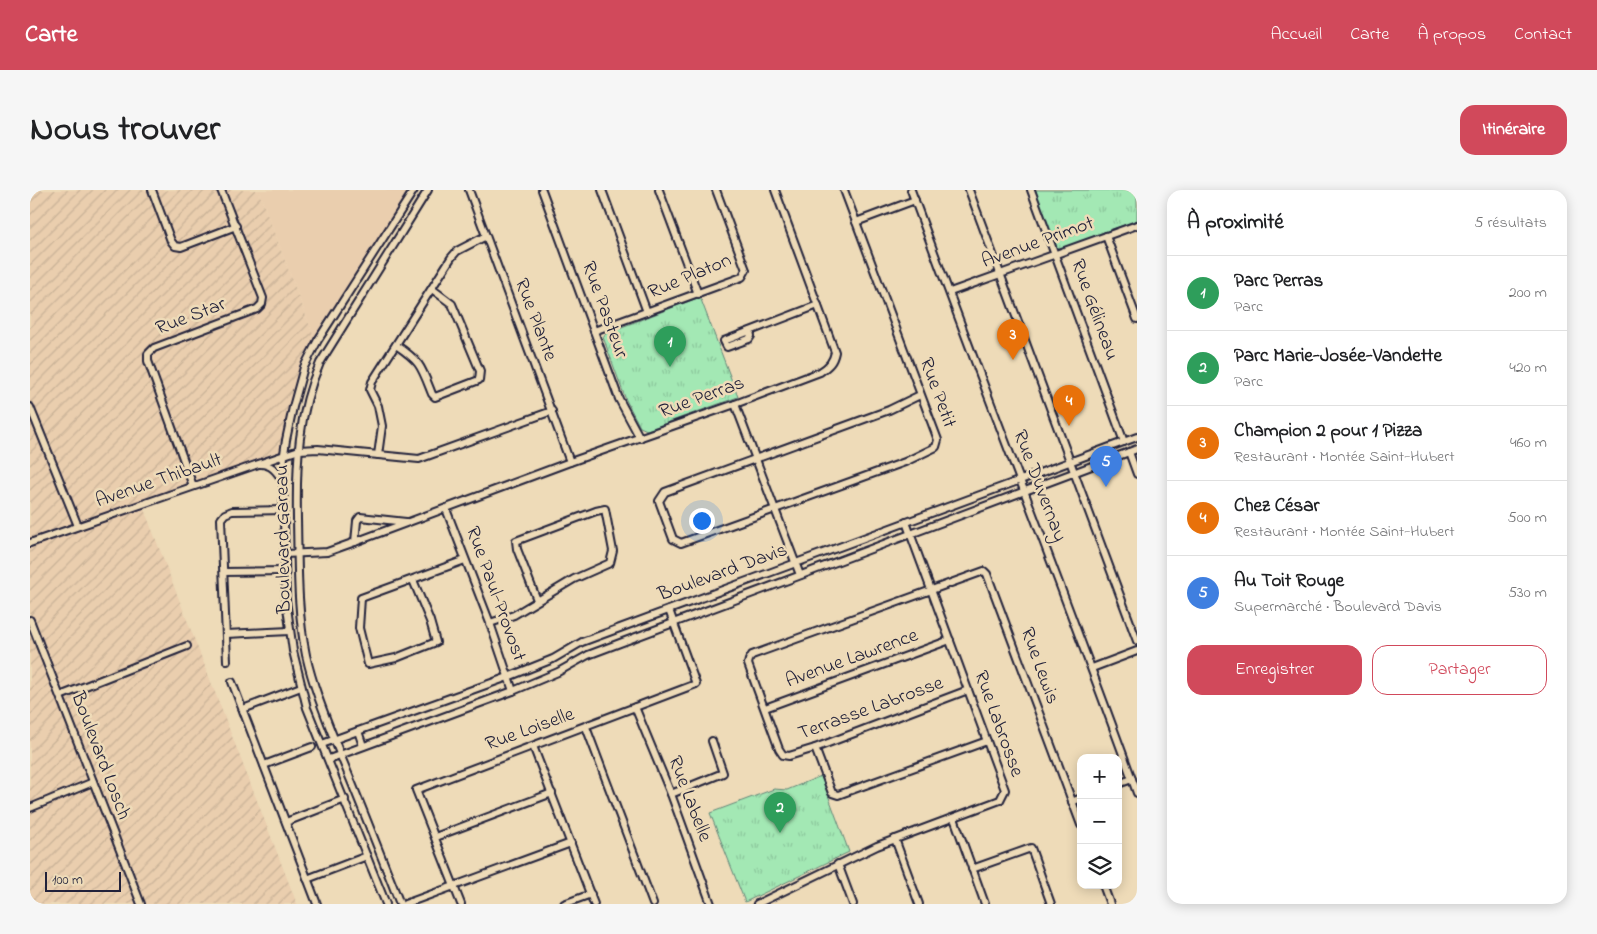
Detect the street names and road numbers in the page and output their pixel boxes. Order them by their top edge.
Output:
street label: Avenue Primot [978,209,1098,277]
street label: Rue Platon [644,246,736,308]
street label: Rue Gélineau [1062,255,1126,365]
street label: Rue Pasteur [573,258,635,363]
street label: Rue Plante [506,274,564,366]
street label: Rue Star [152,290,231,344]
street label: Rue Petit [911,354,963,432]
street label: Rue Perras [655,369,749,427]
street label: Rue Duvernay [1004,426,1074,546]
street label: Avenue Thibault [92,446,226,516]
street label: Boulevard Gareau [268,464,300,615]
street label: Rue Paul-Provost [457,522,533,666]
street label: Boulevard Davis [653,536,792,610]
street label: Avenue Lawrence [782,622,922,696]
street label: Rue Lewis [1012,624,1066,708]
street label: Rue Labrosse [965,667,1031,781]
street label: Terrasse Labrosse [794,669,948,749]
street label: Boulevard Losch [62,687,138,824]
street label: Rue Loiselle [482,701,579,759]
street label: Rue Labelle [659,752,719,846]

